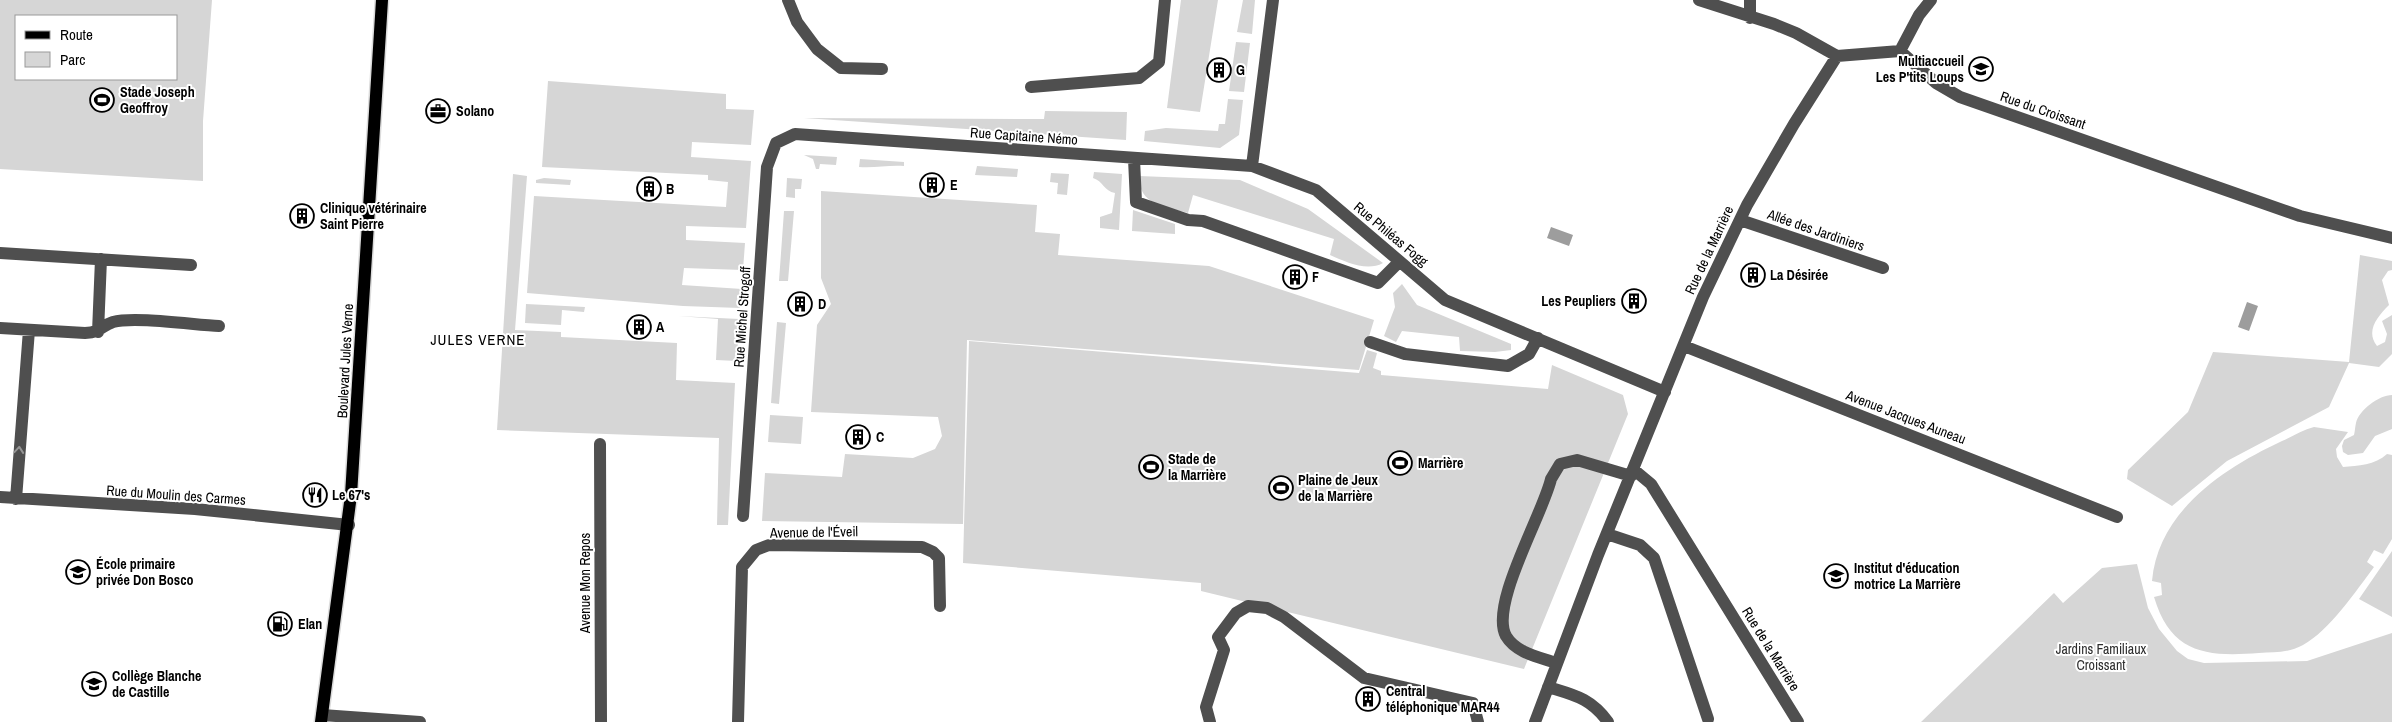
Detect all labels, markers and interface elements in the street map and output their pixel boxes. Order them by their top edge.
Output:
legend [15,15,178,80]
text: Route [60,24,93,45]
text: Parc [60,49,85,70]
place label: Multiaccueil Les P'tits Loups [1876,52,1964,86]
school or university icon: Multiaccueil Les P'tits Loups [1968,56,1994,82]
building icon: G [1206,57,1232,83]
place label: G [1236,61,1245,79]
place label: Stade Joseph Geoffroy [120,83,195,117]
sports icon: Stade Joseph Geoffroy [89,87,115,113]
street label: Rue du Croissant [1998,87,2088,133]
office icon: Solano [425,98,451,124]
place label: Solano [456,102,494,120]
street label: Rue Capitaine Némo [970,123,1078,149]
building icon: E [919,172,945,198]
building icon: B [636,176,662,202]
place label: E [950,176,958,194]
place label: B [666,180,674,198]
street label: Rue Philéas Fogg [1350,198,1432,271]
place label: Clinique vétérinaire Saint Pierre [320,199,427,233]
building icon: Clinique vétérinaire Saint Pierre [289,203,315,229]
street label: Rue de la Marrière [1681,203,1737,297]
street label: Allée des Jardiniers [1764,205,1867,255]
building icon: La Désirée [1740,262,1766,288]
building icon: F [1282,264,1308,290]
street label: Rue Michel Strogoff [729,265,755,368]
place label: La Désirée [1770,266,1828,284]
place label: F [1312,268,1319,286]
building icon: Les Peupliers [1621,288,1647,314]
building icon: D [787,291,813,317]
place label: Les Peupliers [1541,292,1616,310]
place label: D [818,295,826,313]
street label: Boulevard Jules Verne [333,303,357,419]
building icon: A [626,314,652,340]
place label: A [656,318,665,336]
district label: JULES VERNE [430,329,526,350]
street label: Avenue Jacques Auneau [1843,386,1968,448]
building icon: C [845,424,871,450]
place label: C [876,428,884,446]
one-way arrow [14,446,25,454]
place label: Stade de la Marrière [1168,450,1226,484]
sports icon: Marrière [1387,450,1413,476]
sports icon: Stade de la Marrière [1138,454,1164,480]
place label: Marrière [1418,454,1463,472]
place label: Plaine de Jeux de la Marrière [1298,471,1378,505]
sports icon: Plaine de Jeux de la Marrière [1268,475,1294,501]
street label: Rue du Moulin des Carmes [106,481,247,509]
restaurant icon: Le 67's [302,482,328,508]
place label: Le 67's [332,486,370,504]
street label: Avenue de l'Éveil [769,522,858,542]
street label: Avenue Mon Repos [576,532,594,634]
place label: École primaire privée Don Bosco [96,555,194,589]
school or university icon: École primaire privée Don Bosco [65,559,91,585]
place label: Institut d'éducation motrice La Marrière [1854,559,1961,593]
school or university icon: Institut d'éducation motrice La Marrière [1823,563,1849,589]
street label: Rue de la Marrière [1738,604,1804,694]
fuel station icon: Elan [267,611,293,637]
place label: Elan [298,615,322,633]
park label: Jardins Familiaux Croissant [2056,640,2147,674]
place label: Collège Blanche de Castille [112,667,201,701]
school or university icon: Collège Blanche de Castille [81,671,107,697]
place label: Central téléphonique MAR44 [1386,682,1500,716]
building icon: Central téléphonique MAR44 [1355,686,1381,712]

